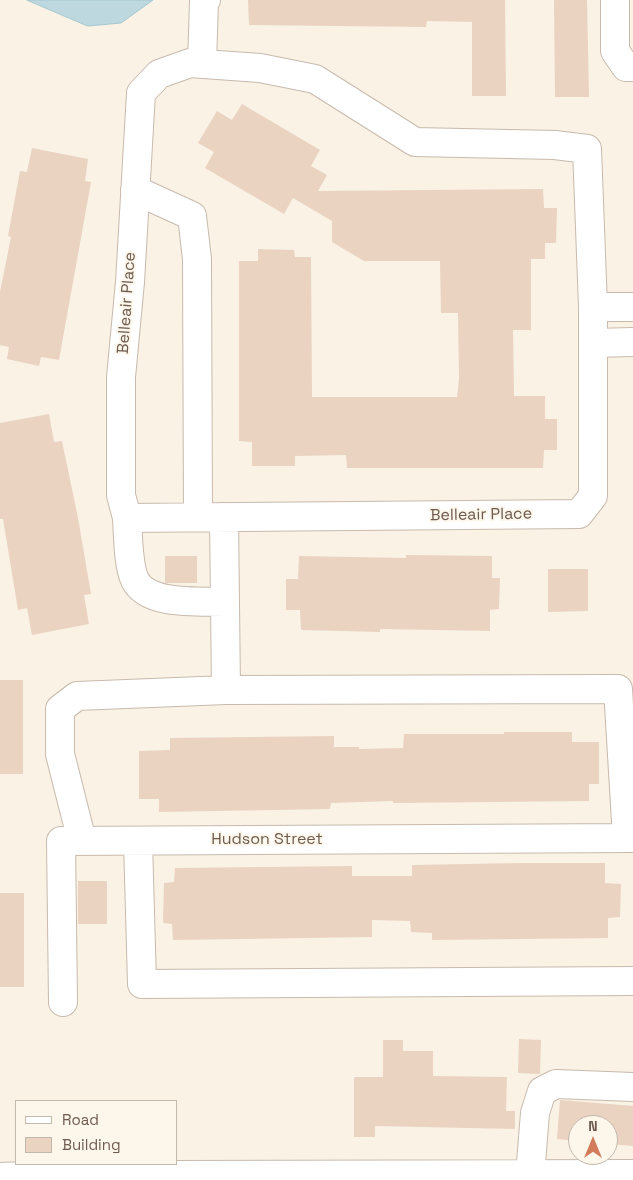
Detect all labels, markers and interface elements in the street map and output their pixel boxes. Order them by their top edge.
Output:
street label: Belleair Place [114,251,140,355]
street label: Belleair Place [430,505,532,525]
street label: Hudson Street [211,830,323,850]
legend [15,1100,178,1165]
text: Road [62,1110,99,1129]
north arrow [568,1115,618,1165]
text: N [588,1117,598,1135]
text: Building [62,1135,121,1154]

